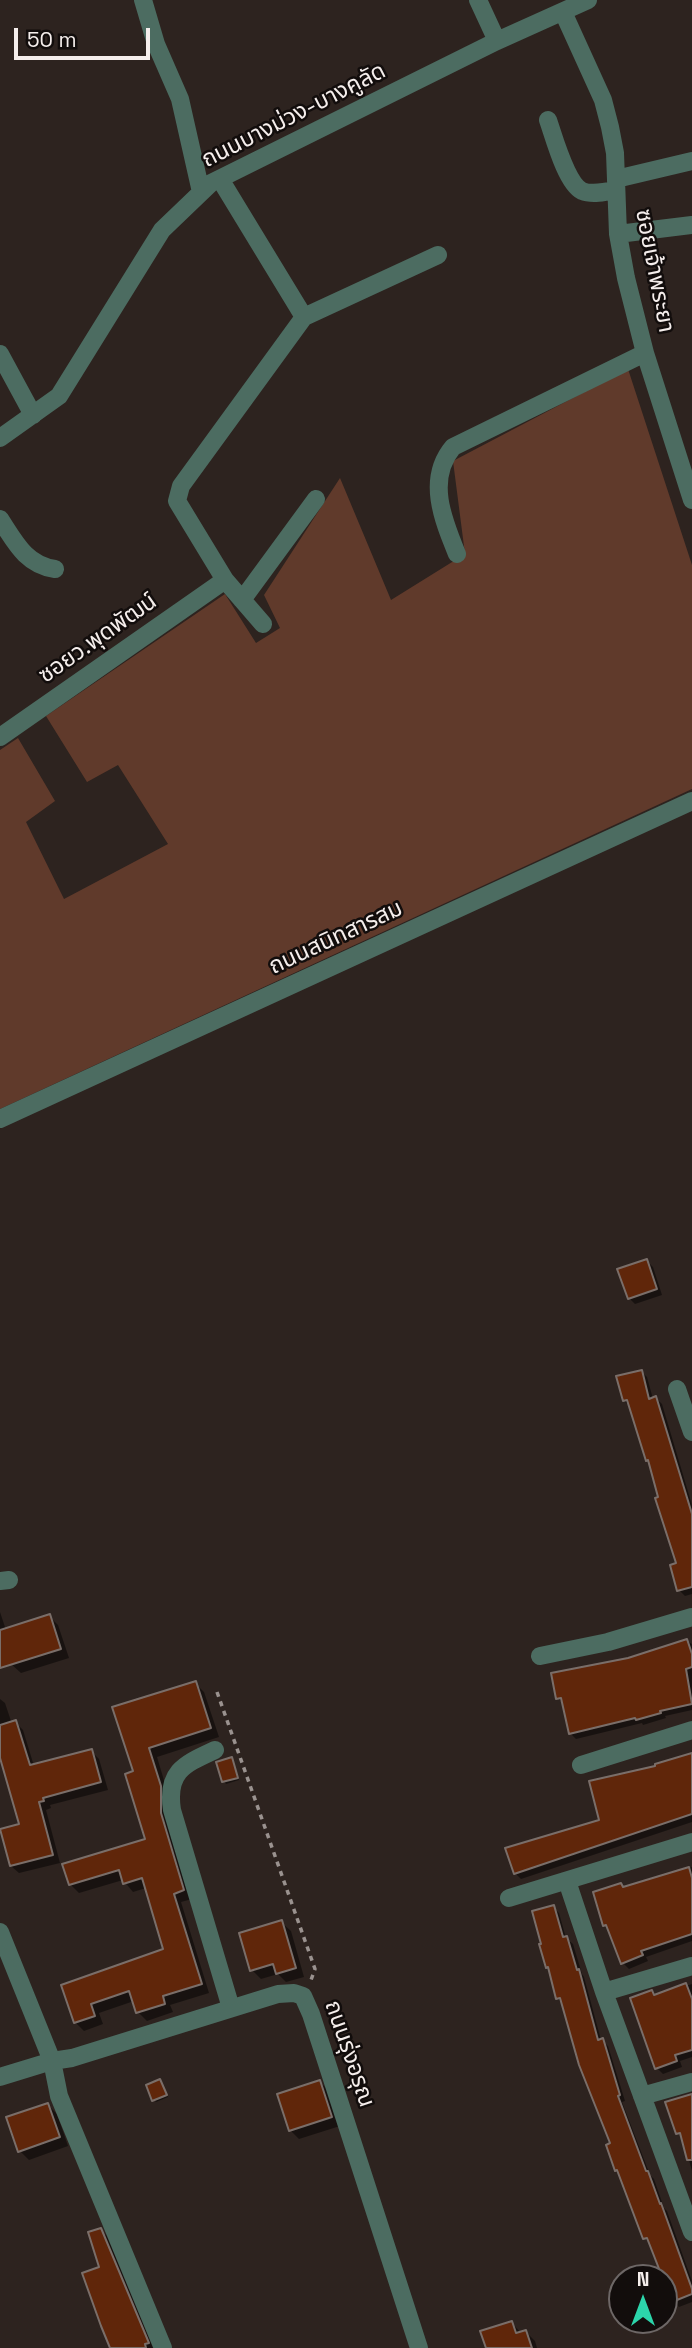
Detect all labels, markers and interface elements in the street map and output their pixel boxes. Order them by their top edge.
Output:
scale bar [18,14,154,58]
text: 50 m [27,26,77,53]
street label: ถนนบางม่วง-บางคูลัด [197,58,391,174]
street label: ซอยเจ้าพระยา [628,207,680,335]
street label: ซอยว.พุดพัฒน์ [34,588,162,690]
street label: ถนนสนิทสารสม [265,895,407,981]
street label: ถนนรุ่งอรุณ [318,1997,380,2111]
north arrow [608,2264,678,2334]
text: N [637,2267,649,2292]

